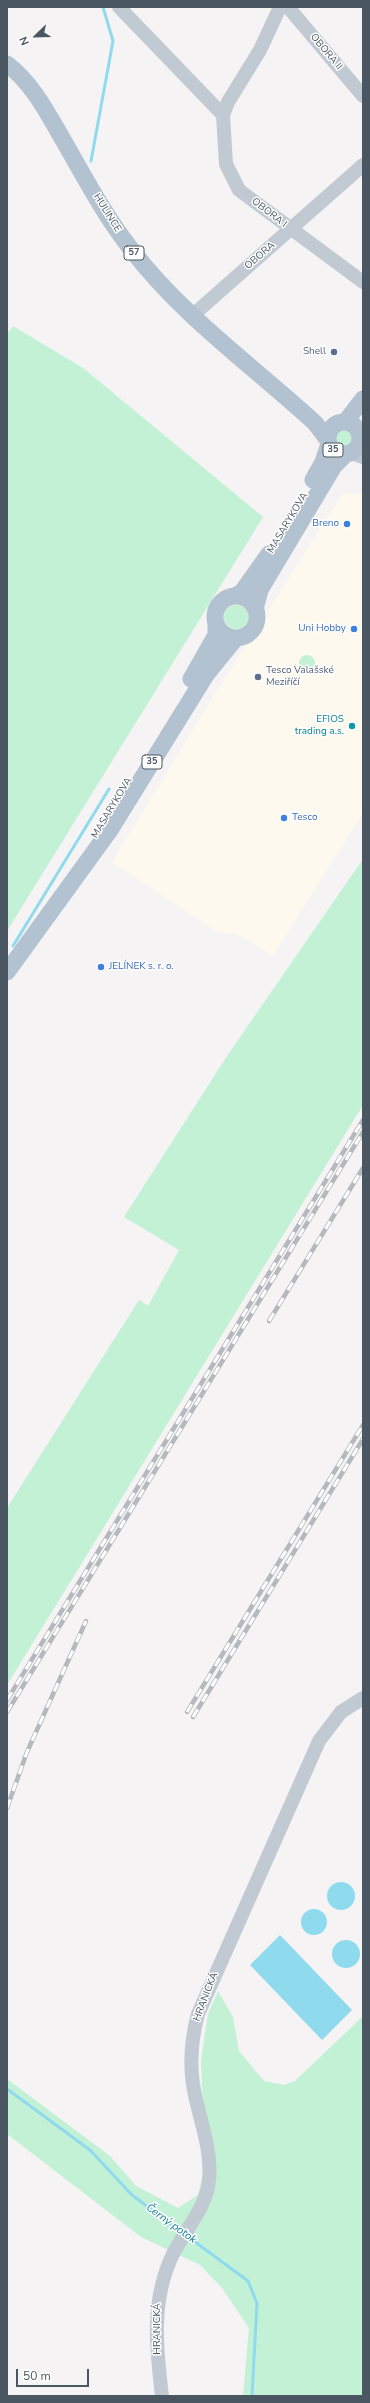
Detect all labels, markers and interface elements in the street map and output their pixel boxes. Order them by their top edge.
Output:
north arrow [16,16,56,56]
street label: OBORA II [307,31,345,73]
text: N [16,34,33,48]
street label: HULINCE [91,192,123,234]
street label: OBORA I [249,196,289,230]
street label: OBORA [242,240,278,272]
road number: 57 [124,246,144,260]
place label: Shell [303,346,326,358]
marker: Shell [329,347,339,357]
road number: 35 [323,443,343,457]
street label: MASARYKOVA [265,490,311,556]
place label: Breno [312,518,339,530]
marker: Breno [342,519,352,529]
place label: Uni Hobby [298,623,346,635]
marker: Uni Hobby [349,624,359,634]
place label: Tesco Valašské Meziříčí [266,665,334,688]
marker: Tesco Valašské Meziříčí [253,672,263,682]
place label: EFIOS trading a.s. [295,714,344,738]
marker: EFIOS trading a.s. [347,721,357,731]
road number: 35 [142,755,162,769]
street label: MASARYKOVA [89,775,135,841]
place label: Tesco [292,812,317,824]
marker: Tesco [279,813,289,823]
place label: JELÍNEK s. r. o. [109,961,174,973]
marker: JELÍNEK s. r. o. [96,962,106,972]
street label: HRANICKÁ [191,1971,221,2023]
water label: Černý potok [143,2201,199,2247]
street label: HRANICKÁ [152,2303,164,2355]
scale bar [18,2361,91,2387]
text: 50 m [23,2368,51,2384]

